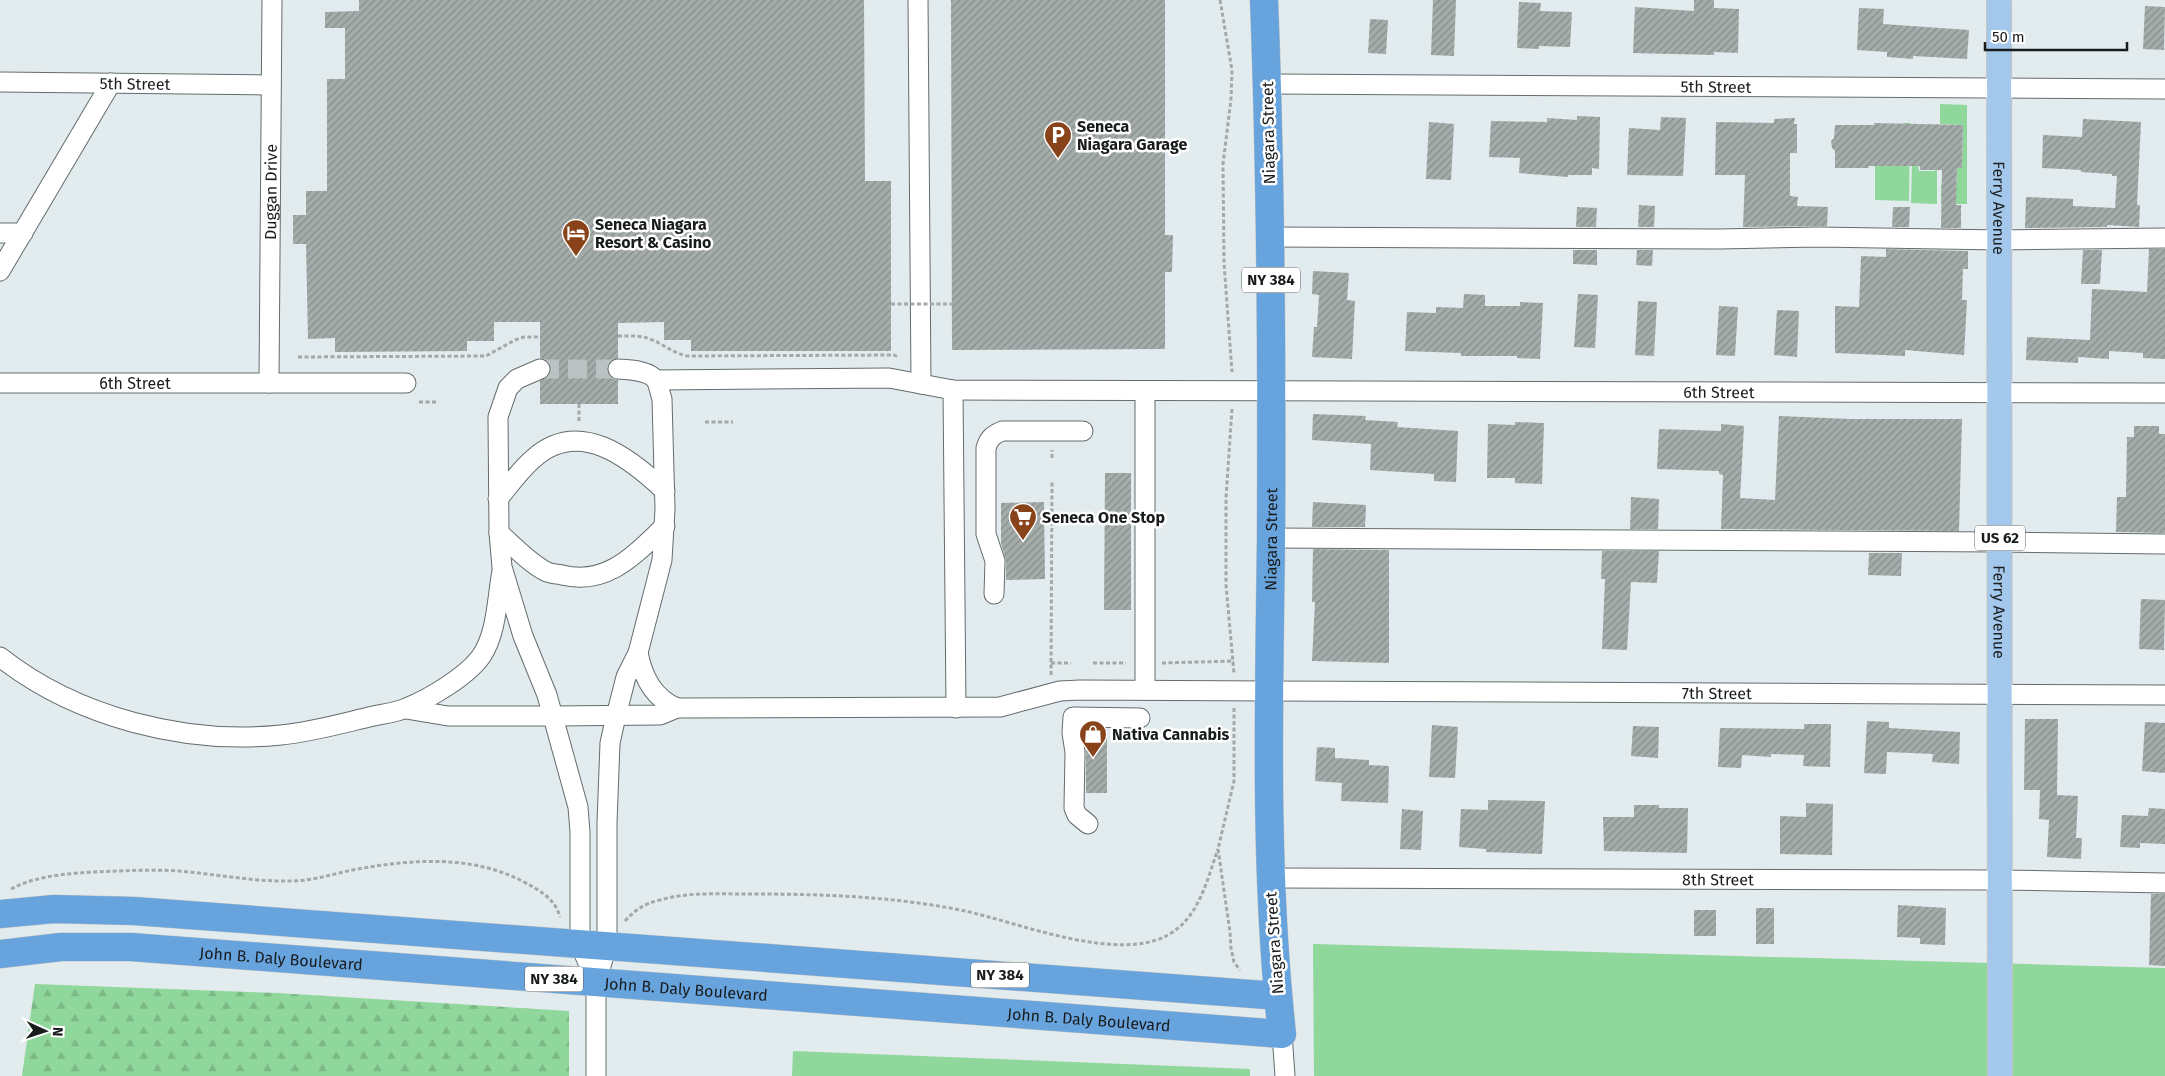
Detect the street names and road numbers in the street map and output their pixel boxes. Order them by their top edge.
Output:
street label: 5th Street [99,74,171,94]
street label: 5th Street [1681,77,1752,97]
street label: Niagara Street [1258,81,1279,184]
street label: Duggan Drive [261,144,281,240]
street label: Ferry Avenue [1989,161,2008,255]
road number: NY 384 [1242,268,1300,292]
street label: 6th Street [99,374,171,393]
street label: 6th Street [1683,383,1755,402]
street label: Niagara Street [1261,487,1281,591]
road number: US 62 [1975,526,2025,550]
street label: Ferry Avenue [1990,565,2009,659]
street label: 7th Street [1682,684,1752,703]
street label: 8th Street [1682,870,1754,889]
street label: Niagara Street [1261,891,1288,995]
street label: John B. Daly Boulevard [199,943,363,974]
road number: NY 384 [971,962,1029,988]
road number: NY 384 [525,966,583,992]
street label: John B. Daly Boulevard [604,974,768,1005]
street label: John B. Daly Boulevard [1006,1004,1171,1036]

